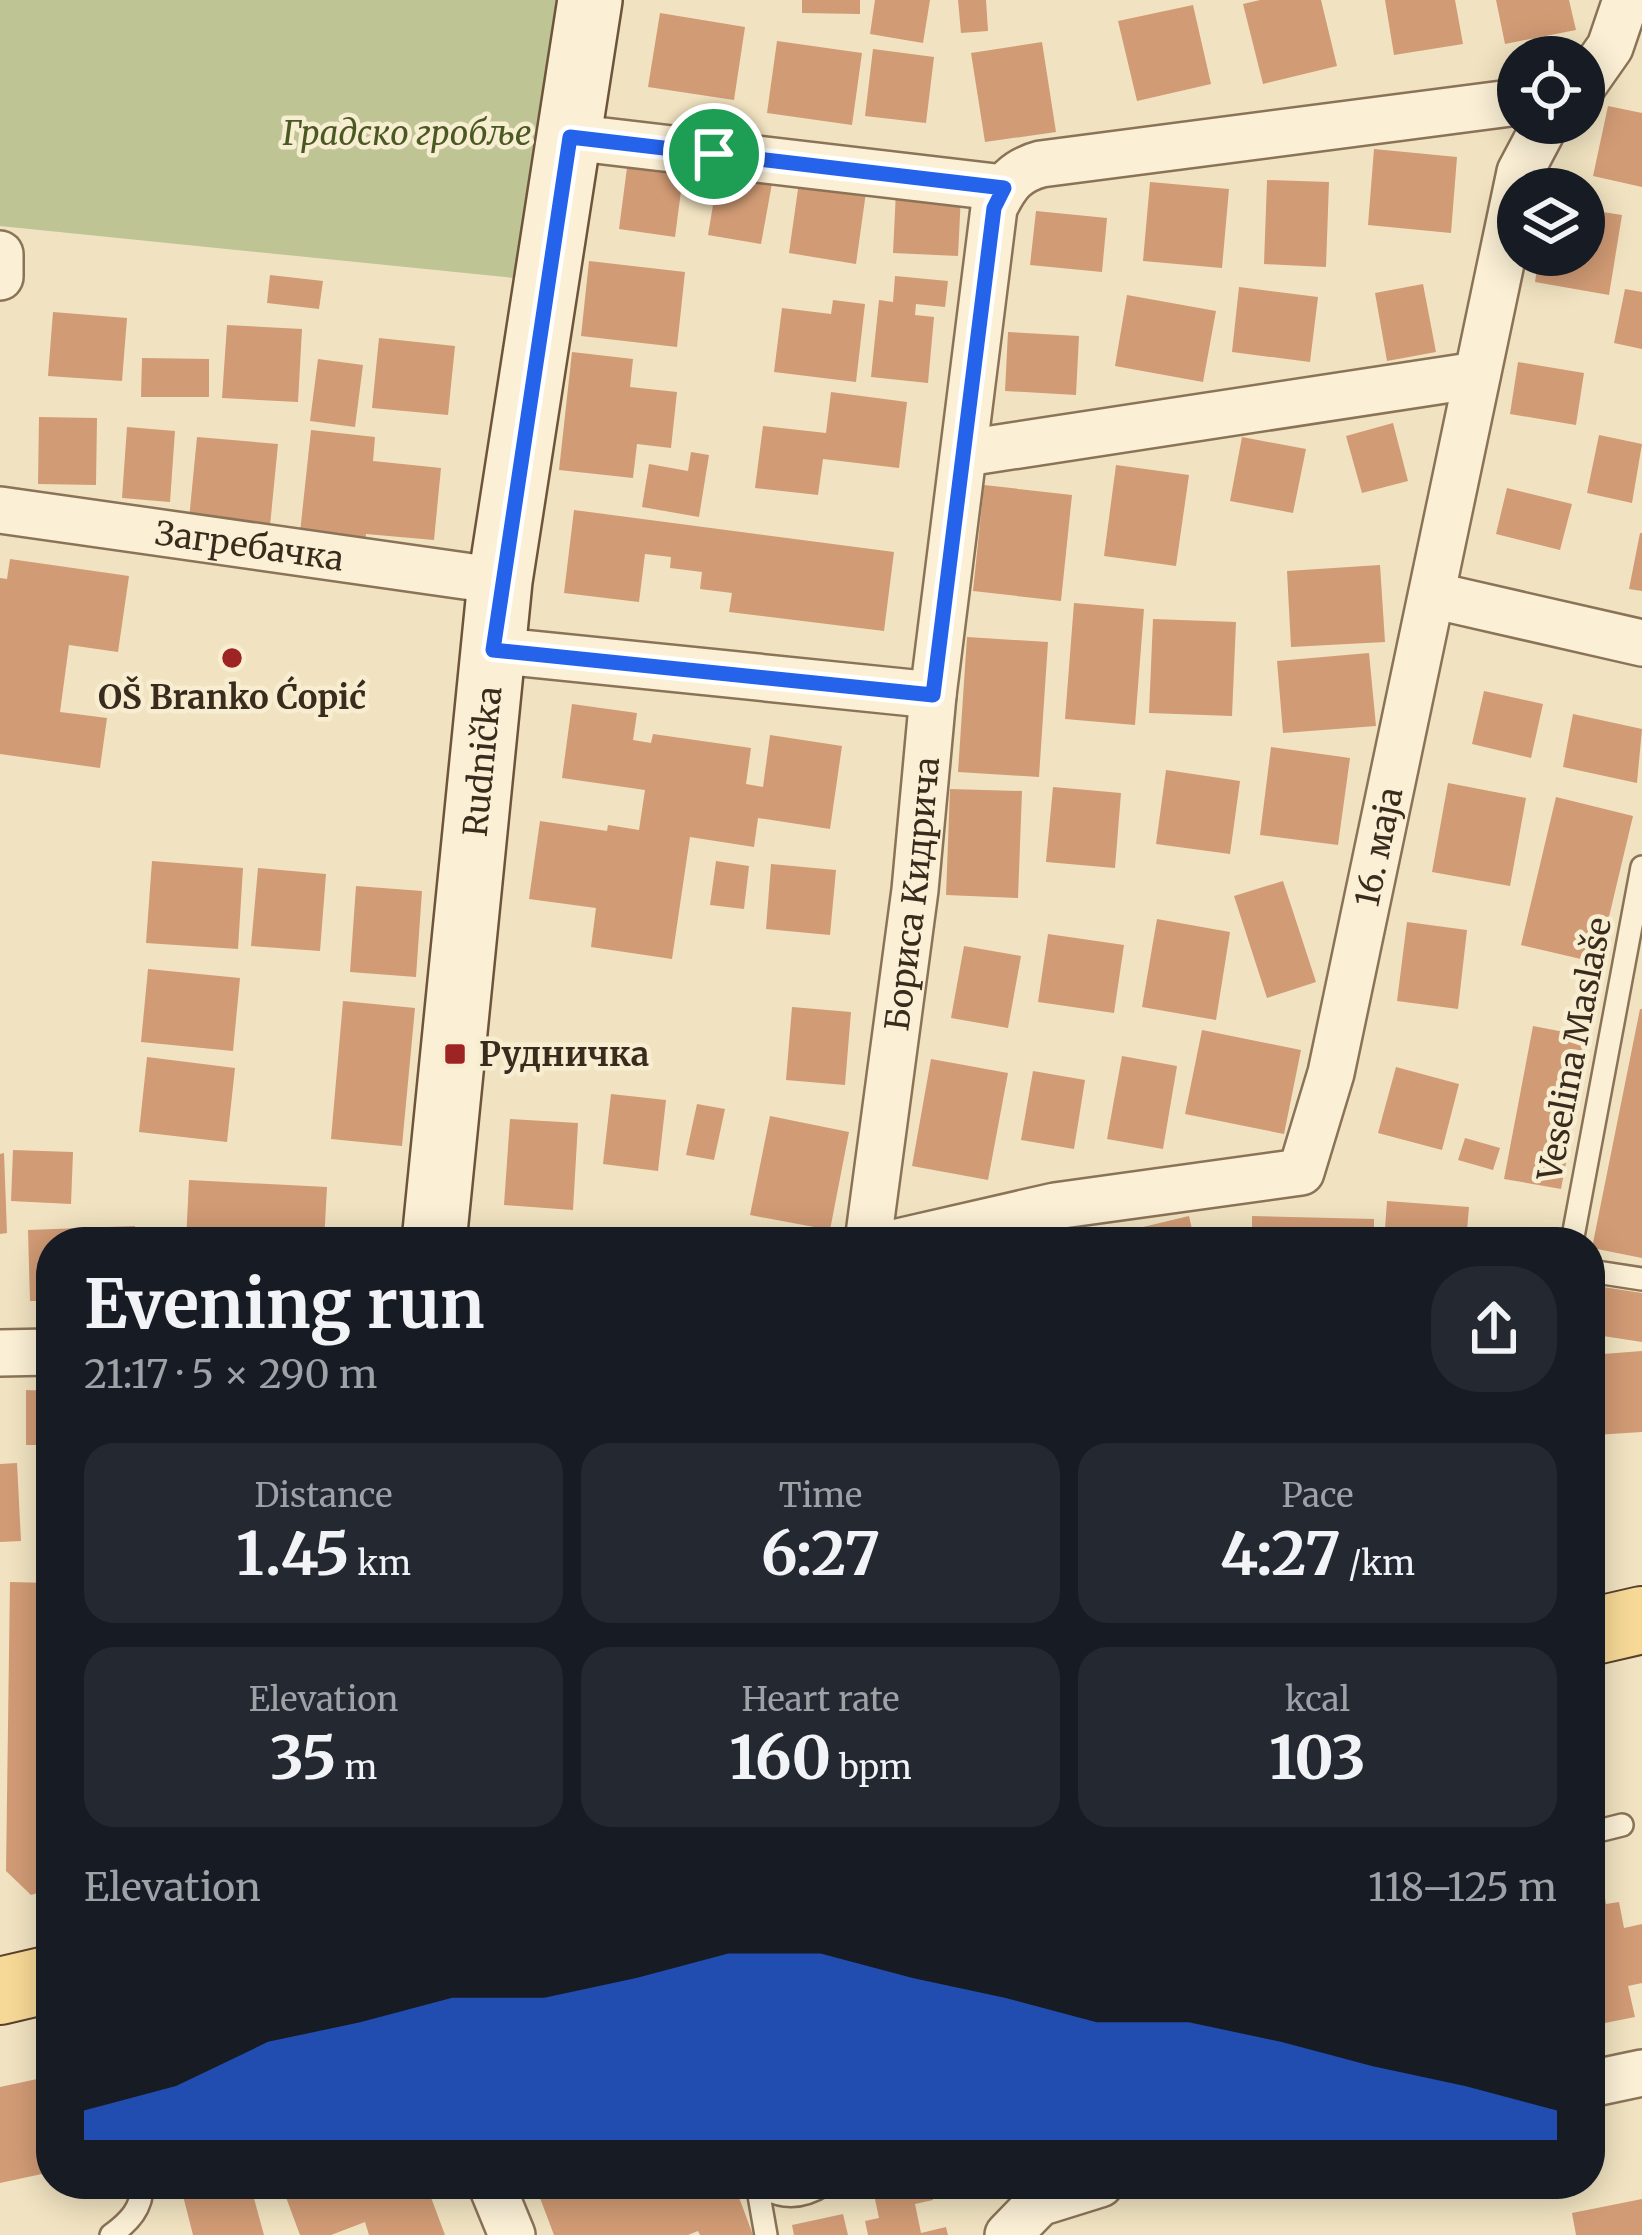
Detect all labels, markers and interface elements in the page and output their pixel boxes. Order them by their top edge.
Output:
map controls [1497,36,1605,276]
button: locate [1497,36,1605,144]
pin [663,103,765,205]
park label: Градско гробље [282,113,532,154]
icon: arrive [681,121,747,187]
button: layers [1497,168,1605,276]
street label: Загребачка [153,512,346,580]
marker: OŠ Branko Ćopić [219,645,245,671]
place label: OŠ Branko Ćopić [98,675,366,718]
street label: Rudnička [455,685,510,838]
street label: Бориса Kидрича [876,755,948,1033]
street label: 16. маја [1346,784,1411,910]
street label: Veselina Maslaše [1529,914,1620,1185]
place label: Рудничка [479,1034,649,1075]
marker: Рудничка [442,1041,468,1067]
text: Evening run [84,1263,485,1346]
button: share [1431,1266,1557,1392]
text: 21:17 · 5 × 290 m [84,1350,378,1399]
text: Distance [255,1475,392,1516]
text: Time [779,1475,862,1516]
text: Pace [1281,1475,1354,1516]
text: 1.45 [236,1516,349,1591]
text: 6:27 [761,1516,880,1591]
text: 4:27 [1220,1516,1341,1591]
text: km [349,1543,411,1584]
text: /km [1341,1543,1415,1584]
text: Elevation [249,1679,398,1720]
text: Heart rate [742,1679,899,1720]
text: kcal [1285,1679,1350,1720]
text: 35 [270,1720,337,1795]
text: 160 [729,1720,831,1795]
text: 103 [1269,1720,1366,1795]
text: m [337,1747,377,1788]
text: bpm [831,1747,912,1788]
text: Elevation [84,1863,261,1912]
text: 118–125 m [1368,1863,1557,1912]

